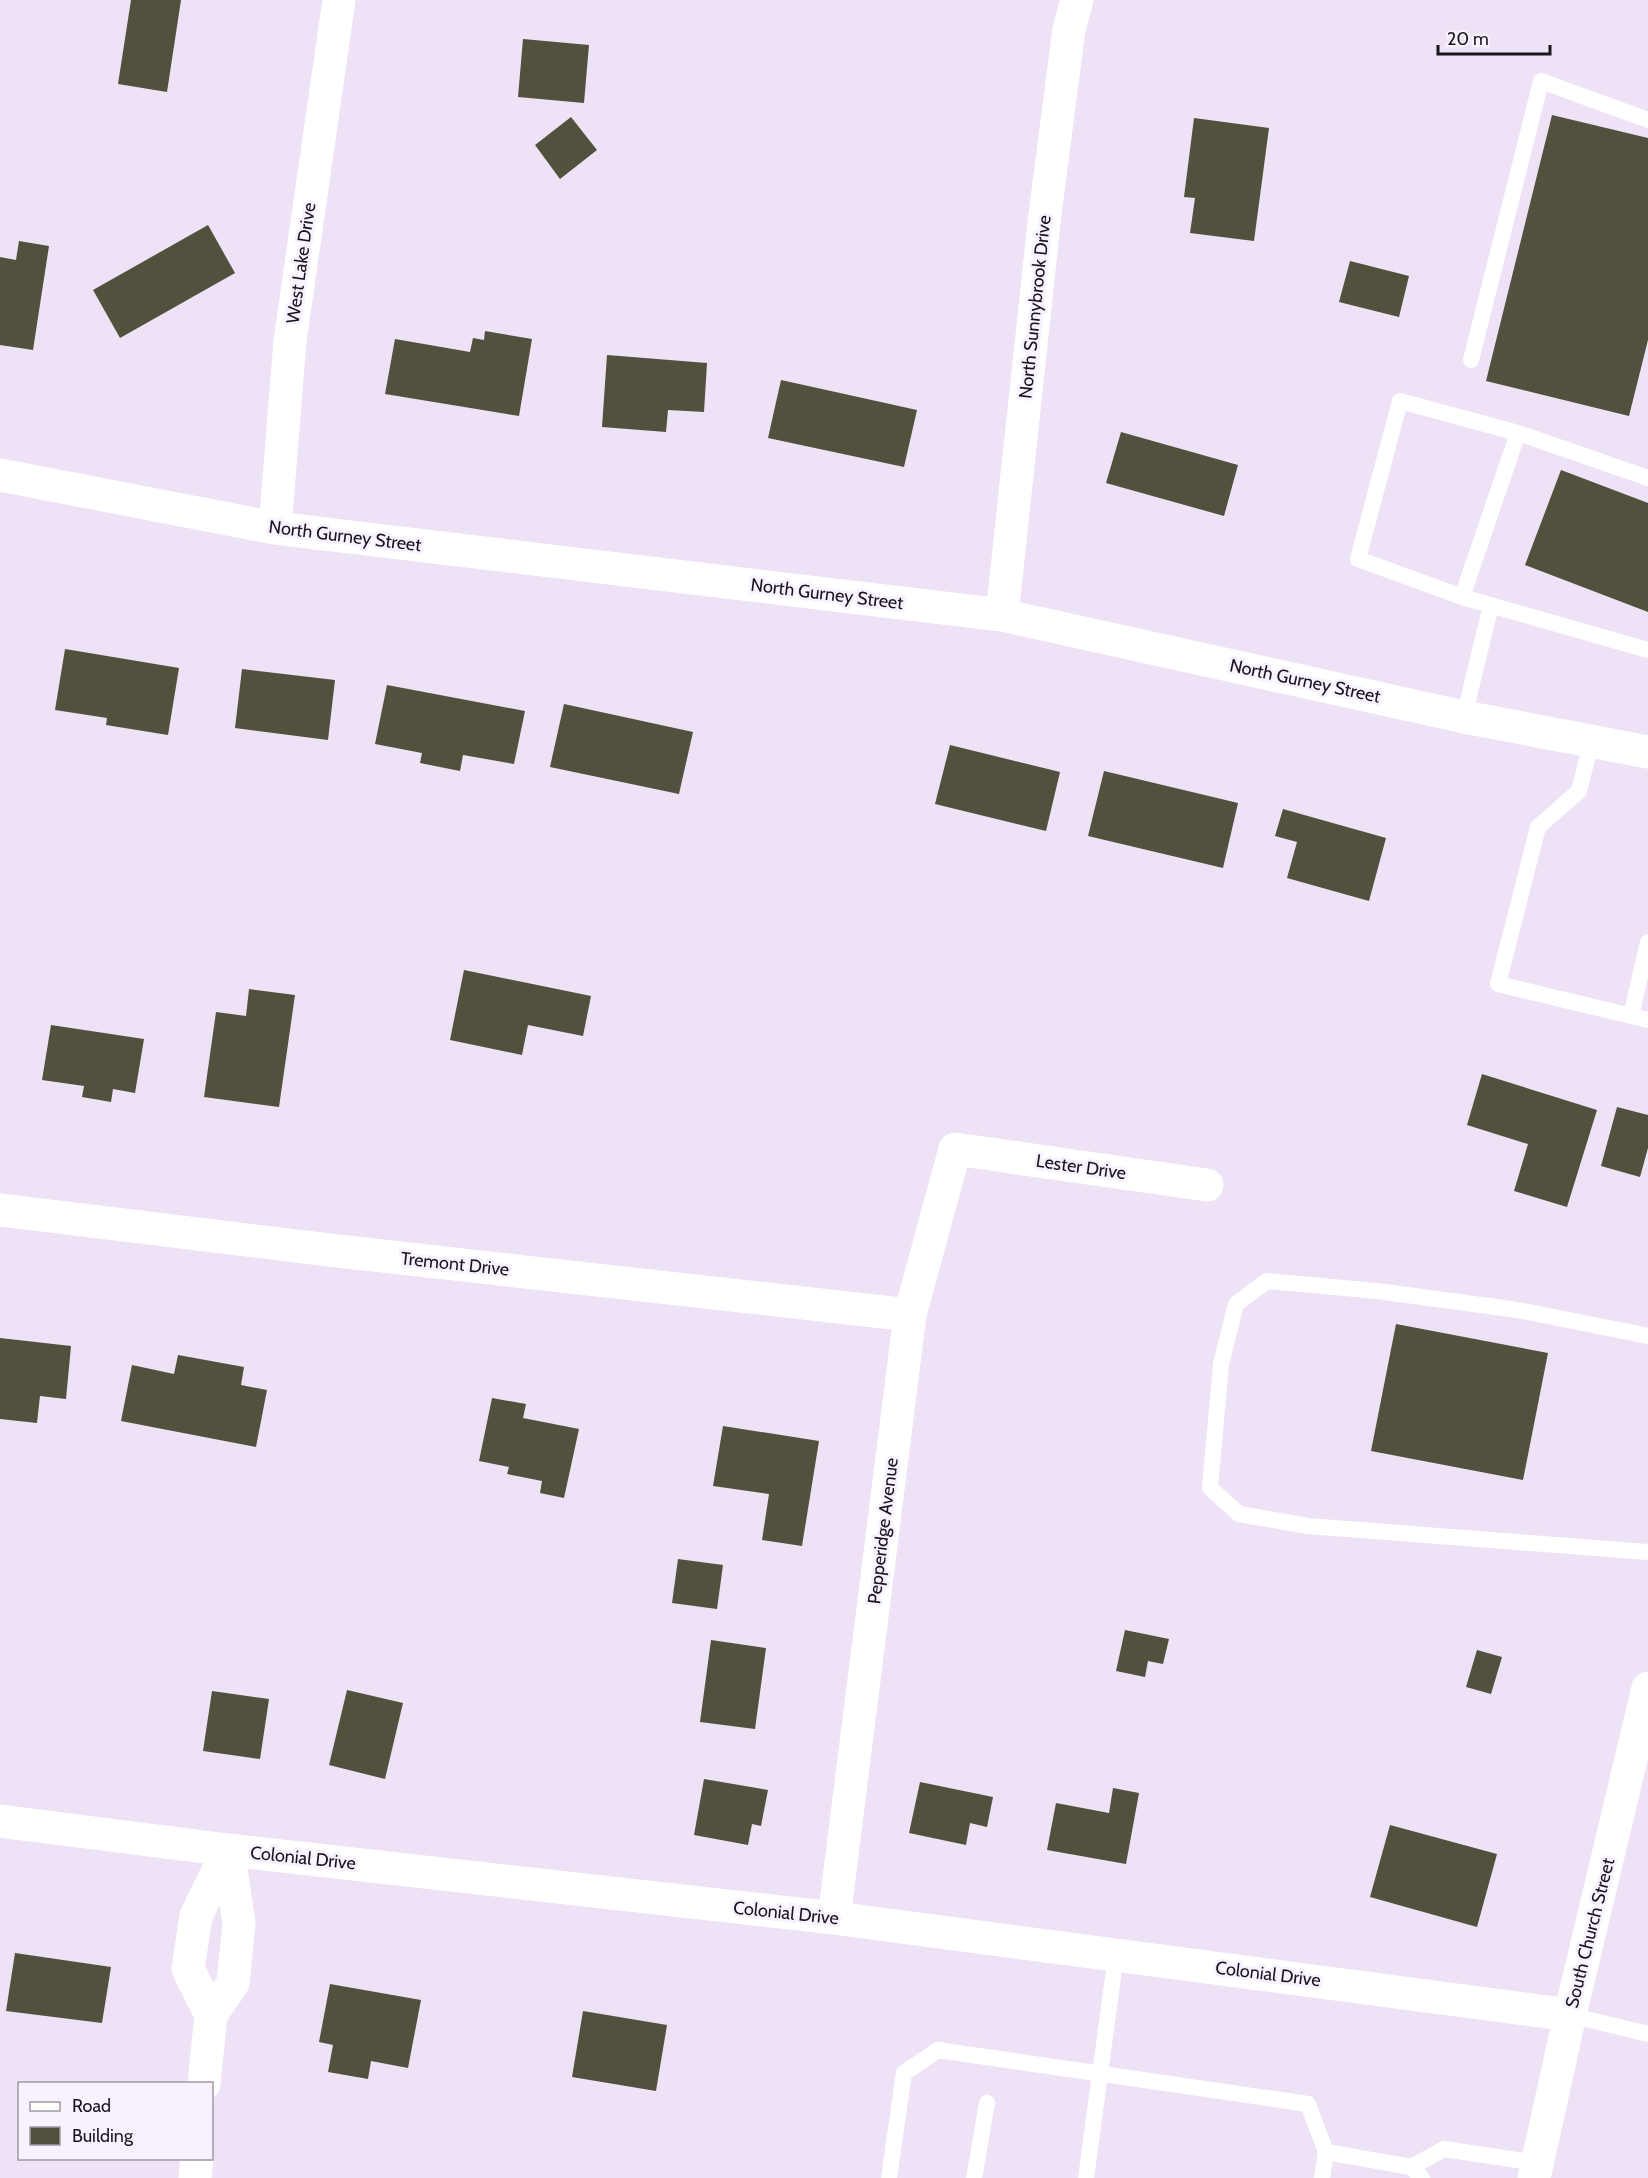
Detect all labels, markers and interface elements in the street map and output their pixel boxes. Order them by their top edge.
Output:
scale bar [1438,18,1550,56]
text: 20 m [1447,28,1489,50]
street label: West Lake Drive [282,201,320,325]
street label: North Sunnybrook Drive [1014,214,1056,400]
street label: North Gurney Street [267,516,423,556]
street label: North Gurney Street [749,574,905,614]
street label: North Gurney Street [1228,654,1382,708]
street label: Lester Drive [1034,1150,1128,1184]
street label: Tremont Drive [400,1247,510,1281]
street label: Pepperidge Avenue [863,1457,903,1605]
street label: Colonial Drive [249,1842,357,1874]
street label: South Church Street [1561,1856,1619,2010]
street label: Colonial Drive [732,1897,840,1929]
street label: Colonial Drive [1214,1957,1322,1991]
legend [18,2082,213,2160]
text: Road [72,2095,111,2117]
text: Building [72,2125,134,2147]

